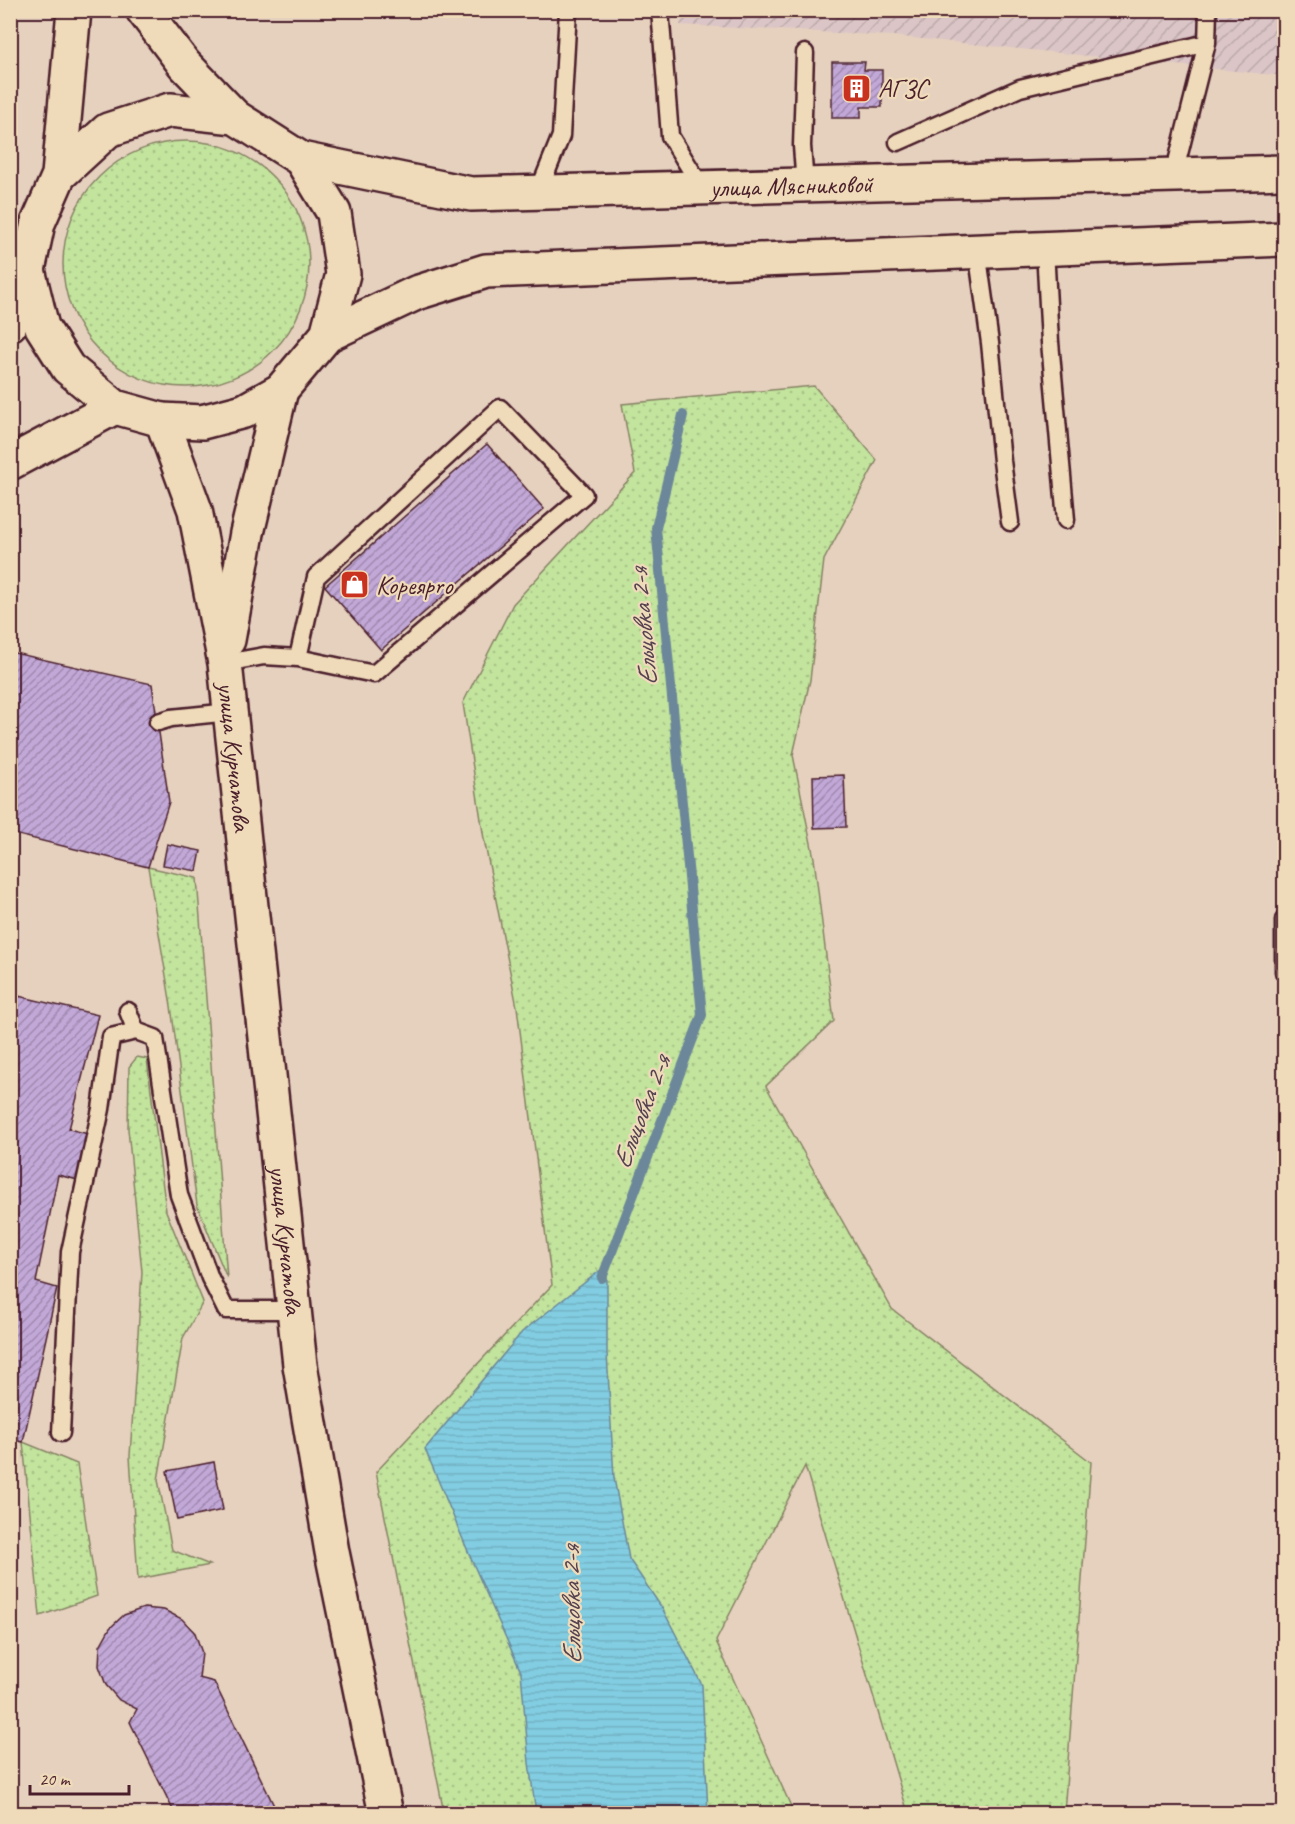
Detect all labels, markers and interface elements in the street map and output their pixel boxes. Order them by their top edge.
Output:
building icon: АГЗС [841,72,873,104]
place label: АГЗС [878,72,931,105]
street label: улица Мясниковой [707,167,875,204]
water label: Ельцовка 2-я [621,564,665,687]
shop icon: Кореяpro [339,569,371,601]
place label: Кореяpro [376,569,454,602]
street label: улица Курчатова [210,678,260,835]
water label: Ельцовка 2-я [604,1048,679,1173]
street label: улица Курчатова [262,1162,311,1318]
water label: Ельцовка 2-я [553,1542,589,1664]
scale bar [30,1758,129,1796]
text: 20 m [39,1768,72,1790]

